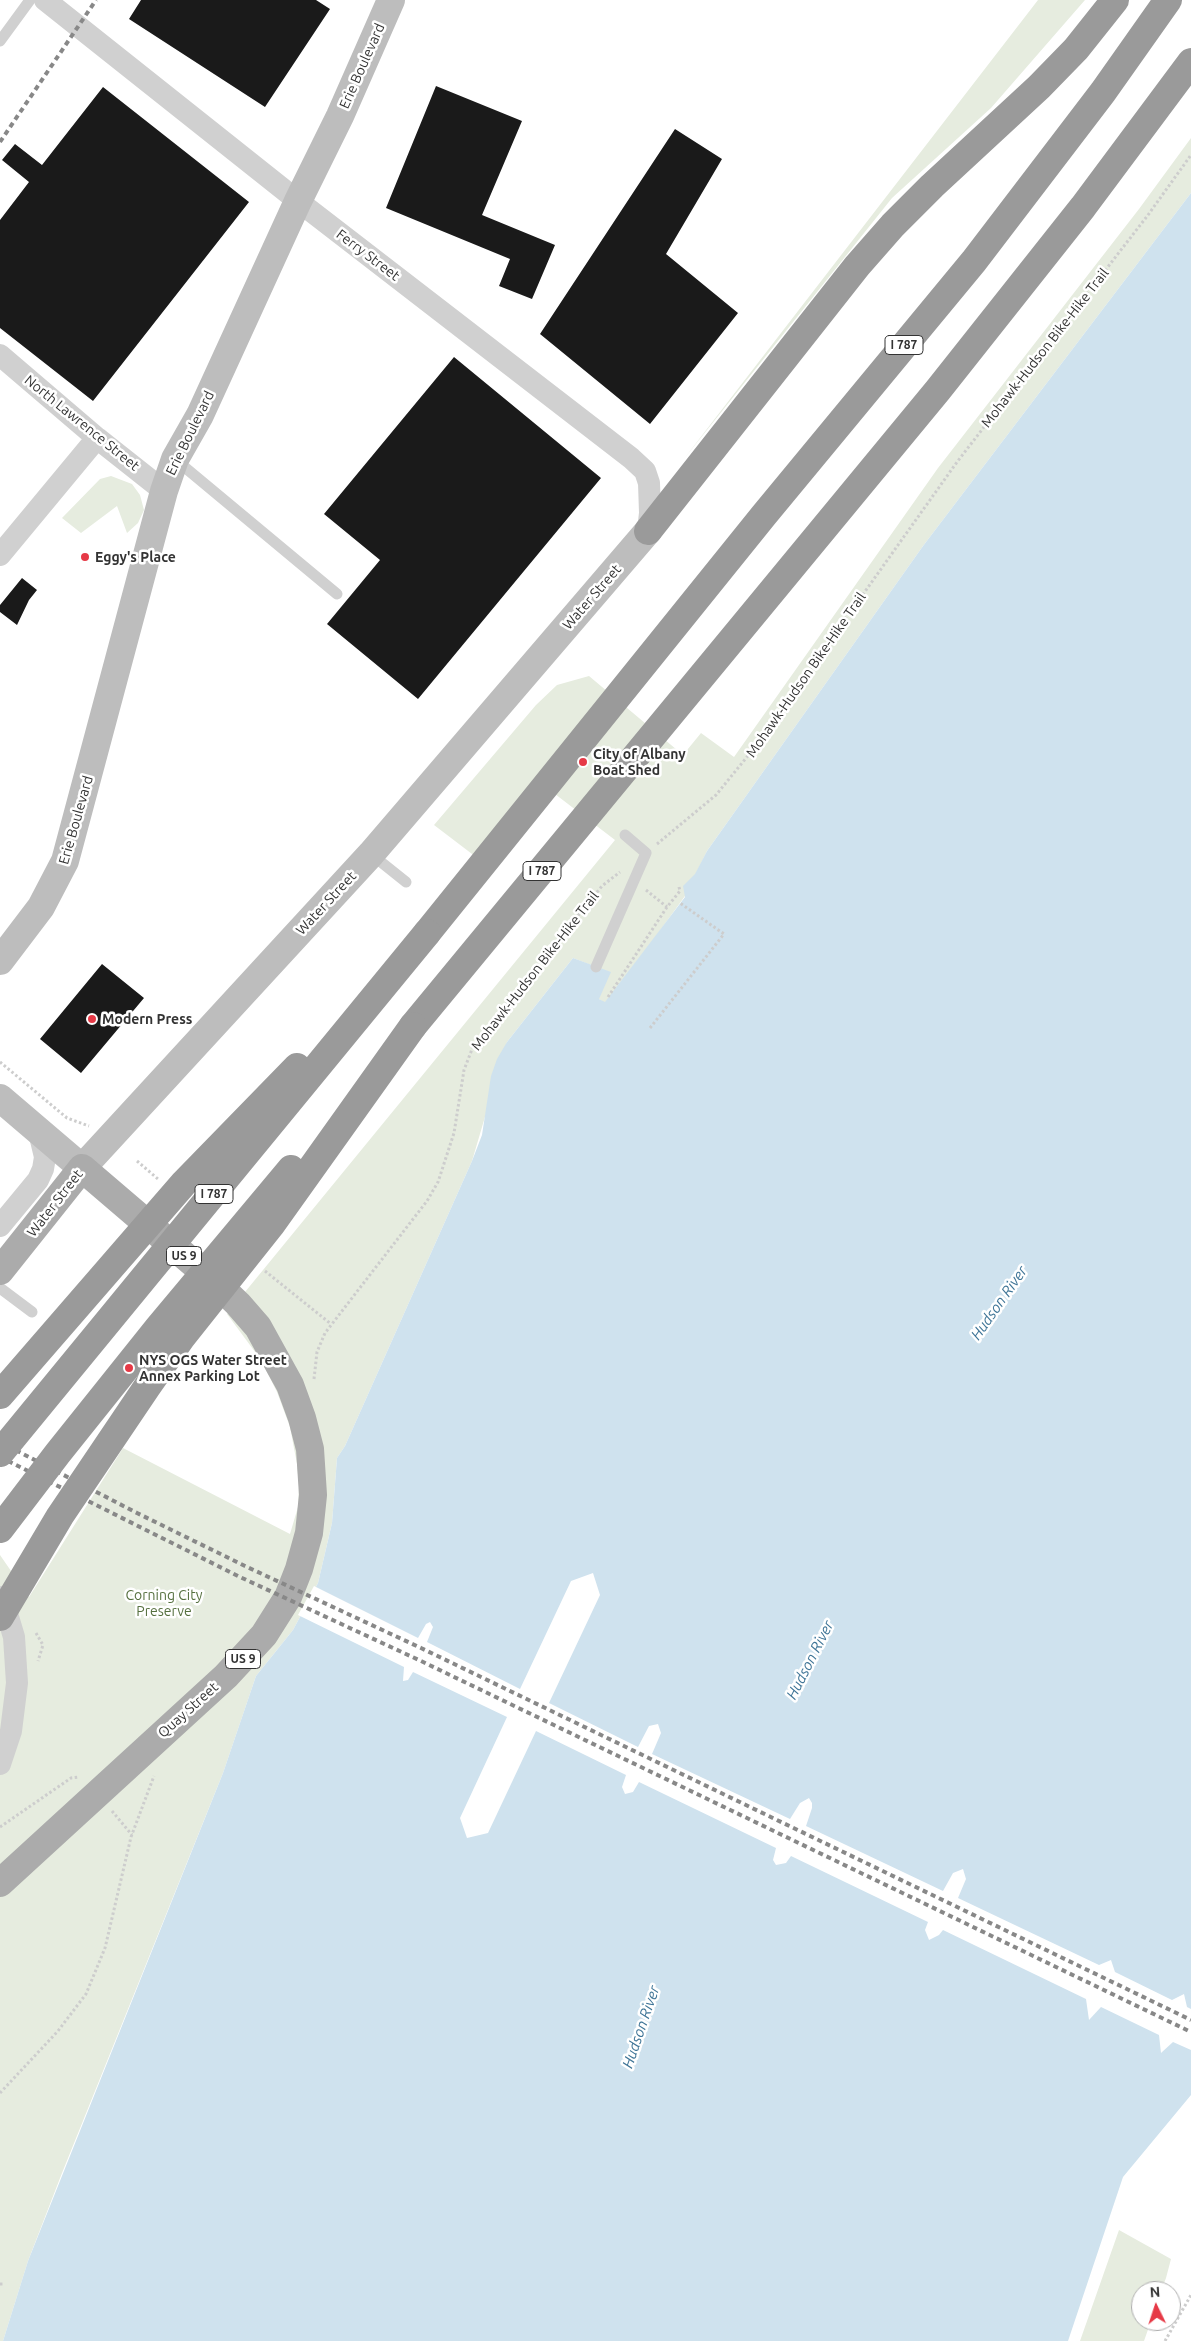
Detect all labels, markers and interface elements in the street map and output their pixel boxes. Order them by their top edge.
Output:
street label: Erie Boulevard [336,21,388,111]
street label: Ferry Street [333,226,403,284]
street label: Mohawk-Hudson Bike-Hike Trail [978,265,1112,431]
road number: I 787 [885,336,923,354]
street label: North Lawrence Street [21,372,143,474]
street label: Erie Boulevard [162,388,218,478]
place label: Eggy's Place [95,549,176,565]
marker: Eggy's Place [79,551,91,563]
street label: Water Street [559,561,625,633]
street label: Mohawk-Hudson Bike-Hike Trail [743,589,869,761]
place label: City of Albany Boat Shed [593,746,686,779]
marker: City of Albany Boat Shed [577,756,589,768]
street label: Erie Boulevard [55,774,97,866]
road number: I 787 [523,861,561,880]
street label: Water Street [292,868,360,938]
street label: Mohawk-Hudson Bike-Hike Trail [468,888,602,1054]
place label: Modern Press [102,1011,192,1027]
marker: Modern Press [86,1013,98,1025]
street label: Water Street [24,1166,86,1240]
road number: I 787 [195,1184,233,1204]
road number: US 9 [166,1246,202,1266]
water label: Hudson River [967,1263,1031,1343]
place label: NYS OGS Water Street Annex Parking Lot [139,1352,287,1384]
marker: NYS OGS Water Street Annex Parking Lot [123,1362,135,1374]
park label: Corning City Preserve [126,1587,202,1620]
water label: Hudson River [782,1618,838,1702]
road number: US 9 [226,1650,260,1668]
street label: Quay Street [154,1679,222,1741]
water label: Hudson River [618,1983,664,2071]
north arrow [1131,2281,1181,2331]
text: N [1149,2284,1161,2300]

